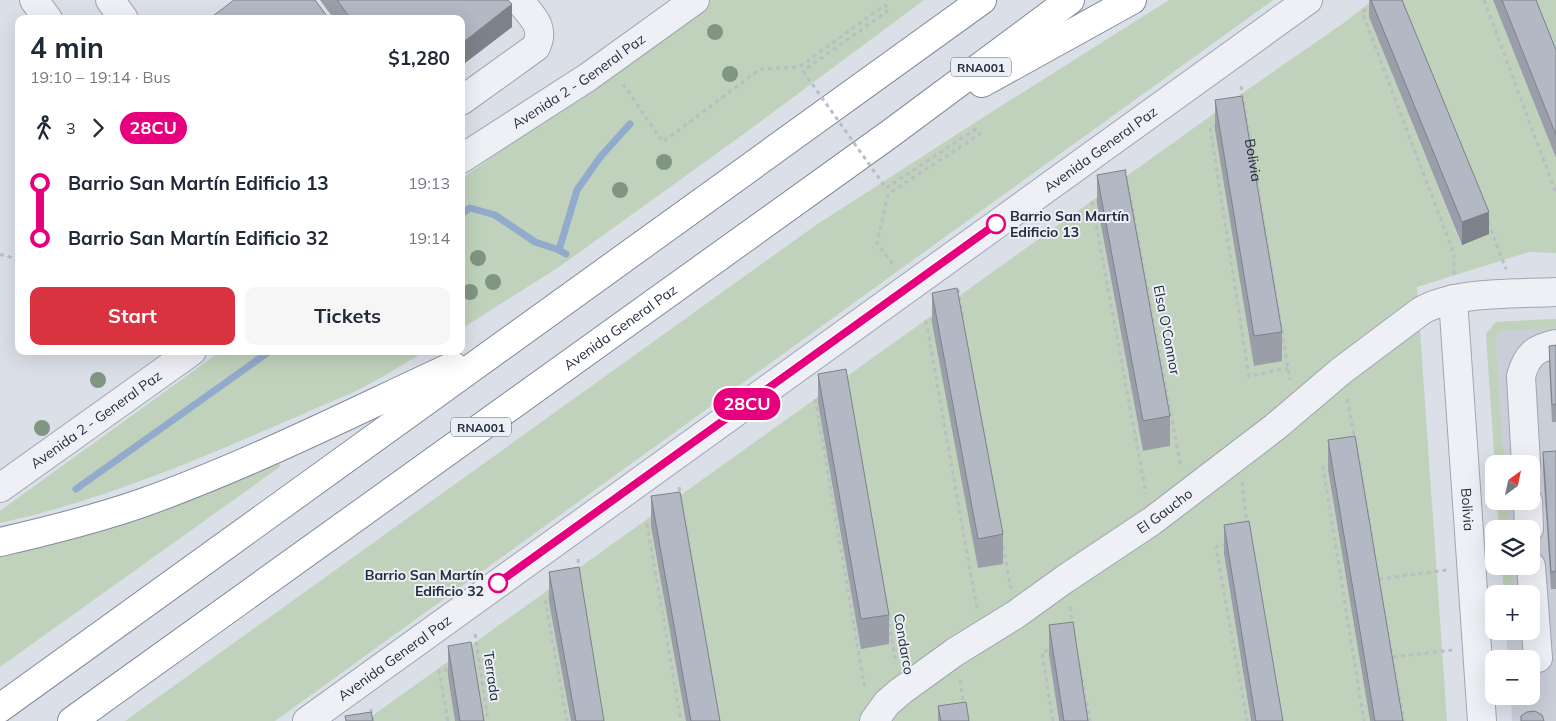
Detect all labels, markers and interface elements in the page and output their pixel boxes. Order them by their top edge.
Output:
text: 4 min [30,30,104,65]
street label: Avenida 2 - General Paz [509,30,649,133]
text: $1,280 [388,46,450,70]
road number: RNA001 [951,58,1011,76]
text: 19:10 – 19:14 · Bus [30,67,171,87]
street label: Avenida General Paz [1040,102,1161,196]
icon: walk [30,114,58,142]
icon: forward [84,114,112,142]
text: 28CU [130,116,177,139]
text: 3 [66,118,76,138]
street label: Bolivia [1241,137,1266,183]
text: Barrio San Martín Edificio 13 [68,171,329,195]
text: 19:13 [408,173,450,193]
place label: Barrio San Martín Edificio 13 [1010,207,1129,241]
marker: Barrio San Martín Edificio 13 [986,214,1006,234]
text: Barrio San Martín Edificio 32 [68,226,329,250]
text: 19:14 [408,228,450,248]
street label: Avenida General Paz [560,281,681,374]
street label: Elsa O'Connor [1149,284,1185,377]
button: Start [30,287,235,345]
button: Tickets [245,287,450,345]
street label: Avenida 2 - General Paz [27,366,165,472]
line badge: 28CU [712,388,782,420]
text: 28CU [723,392,771,415]
road number: RNA001 [451,418,511,437]
north arrow [1485,455,1540,510]
map controls [1485,455,1540,705]
street label: El Gaucho [1133,484,1196,538]
street label: Bolivia [1457,487,1478,532]
button: layers [1485,520,1540,575]
place label: Barrio San Martín Edificio 32 [365,566,484,600]
marker: Barrio San Martín Edificio 32 [488,573,508,593]
button: + [1485,585,1540,640]
street label: Avenida General Paz [334,611,455,705]
street label: Condarco [890,612,918,676]
street label: Terrada [480,650,504,702]
button: − [1485,650,1540,705]

